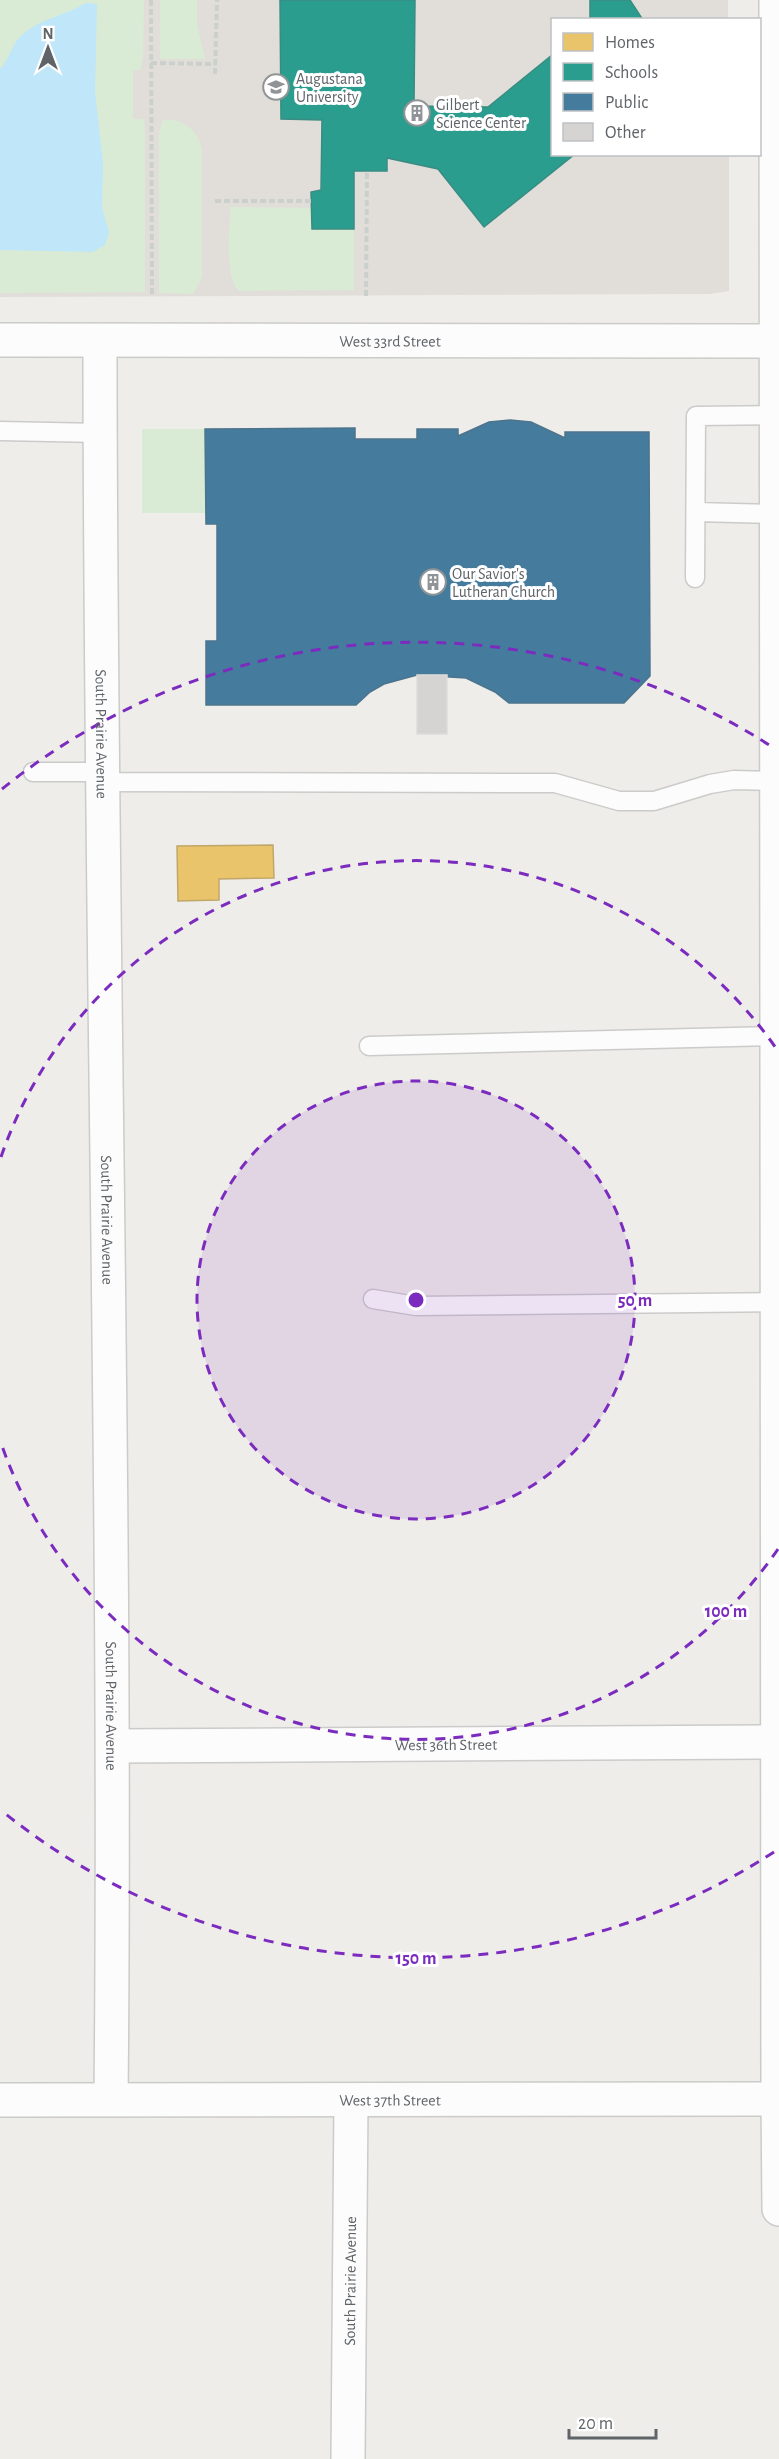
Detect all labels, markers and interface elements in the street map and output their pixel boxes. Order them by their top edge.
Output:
north arrow [18,18,78,78]
legend [551,18,761,156]
text: N [42,26,54,42]
text: Homes [605,34,655,52]
text: Schools [605,64,658,82]
place label: Augustana University [296,71,363,106]
school or university icon: Augustana University [261,72,291,102]
text: Public [605,94,648,112]
place label: Gilbert Science Center [436,97,527,131]
building icon: Gilbert Science Center [402,98,432,128]
text: Other [605,124,646,142]
street label: West 33rd Street [339,333,441,350]
place label: Our Savior's Lutheran Church [452,566,555,600]
building icon: Our Savior's Lutheran Church [418,567,448,597]
street label: South Prairie Avenue [93,669,110,799]
street label: South Prairie Avenue [98,1155,116,1285]
centre of rings [406,1290,426,1310]
text: 50 m [618,1292,652,1310]
text: 100 m [705,1603,747,1621]
street label: South Prairie Avenue [103,1641,119,1771]
street label: West 36th Street [395,1737,497,1753]
text: 150 m [396,1950,436,1968]
street label: West 37th Street [339,2092,441,2109]
street label: South Prairie Avenue [342,2216,359,2346]
scale bar [569,2402,656,2440]
text: 20 m [578,2415,613,2433]

